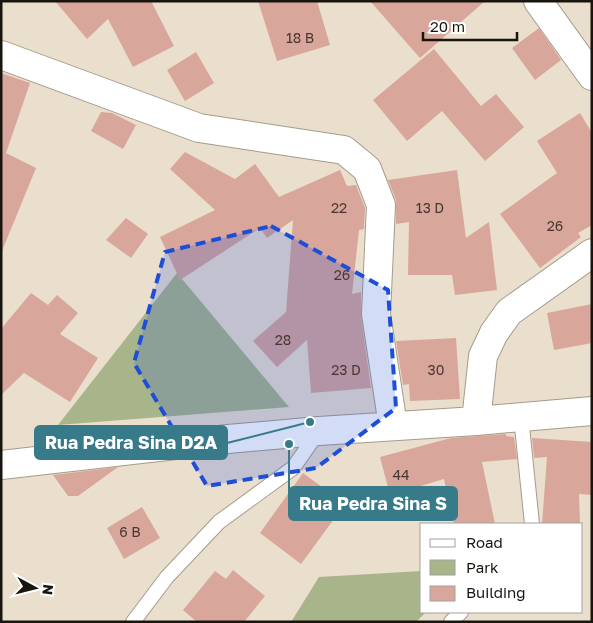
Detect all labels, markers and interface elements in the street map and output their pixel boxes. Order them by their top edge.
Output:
scale bar [423,10,517,42]
text: 20 m [430,17,465,35]
house number: 18 B [286,29,314,46]
house number: 22 [331,199,347,216]
house number: 13 D [416,199,444,216]
house number: 26 [547,217,563,234]
house number: 26 [334,266,350,283]
house number: 28 [275,331,291,348]
house number: 23 D [331,361,361,378]
house number: 30 [428,361,444,378]
callout: Rua Pedra Sina D2A [35,426,227,459]
text: Rua Pedra Sina D2A [45,431,218,453]
house number: 44 [392,466,410,483]
callout: Rua Pedra Sina S [289,487,457,520]
text: Rua Pedra Sina S [299,492,447,514]
house number: 6 B [119,523,141,540]
legend [420,523,583,613]
text: Road [466,533,503,551]
text: Park [466,558,499,576]
north arrow [10,563,60,613]
text: N [39,583,57,596]
text: Building [466,583,526,601]

